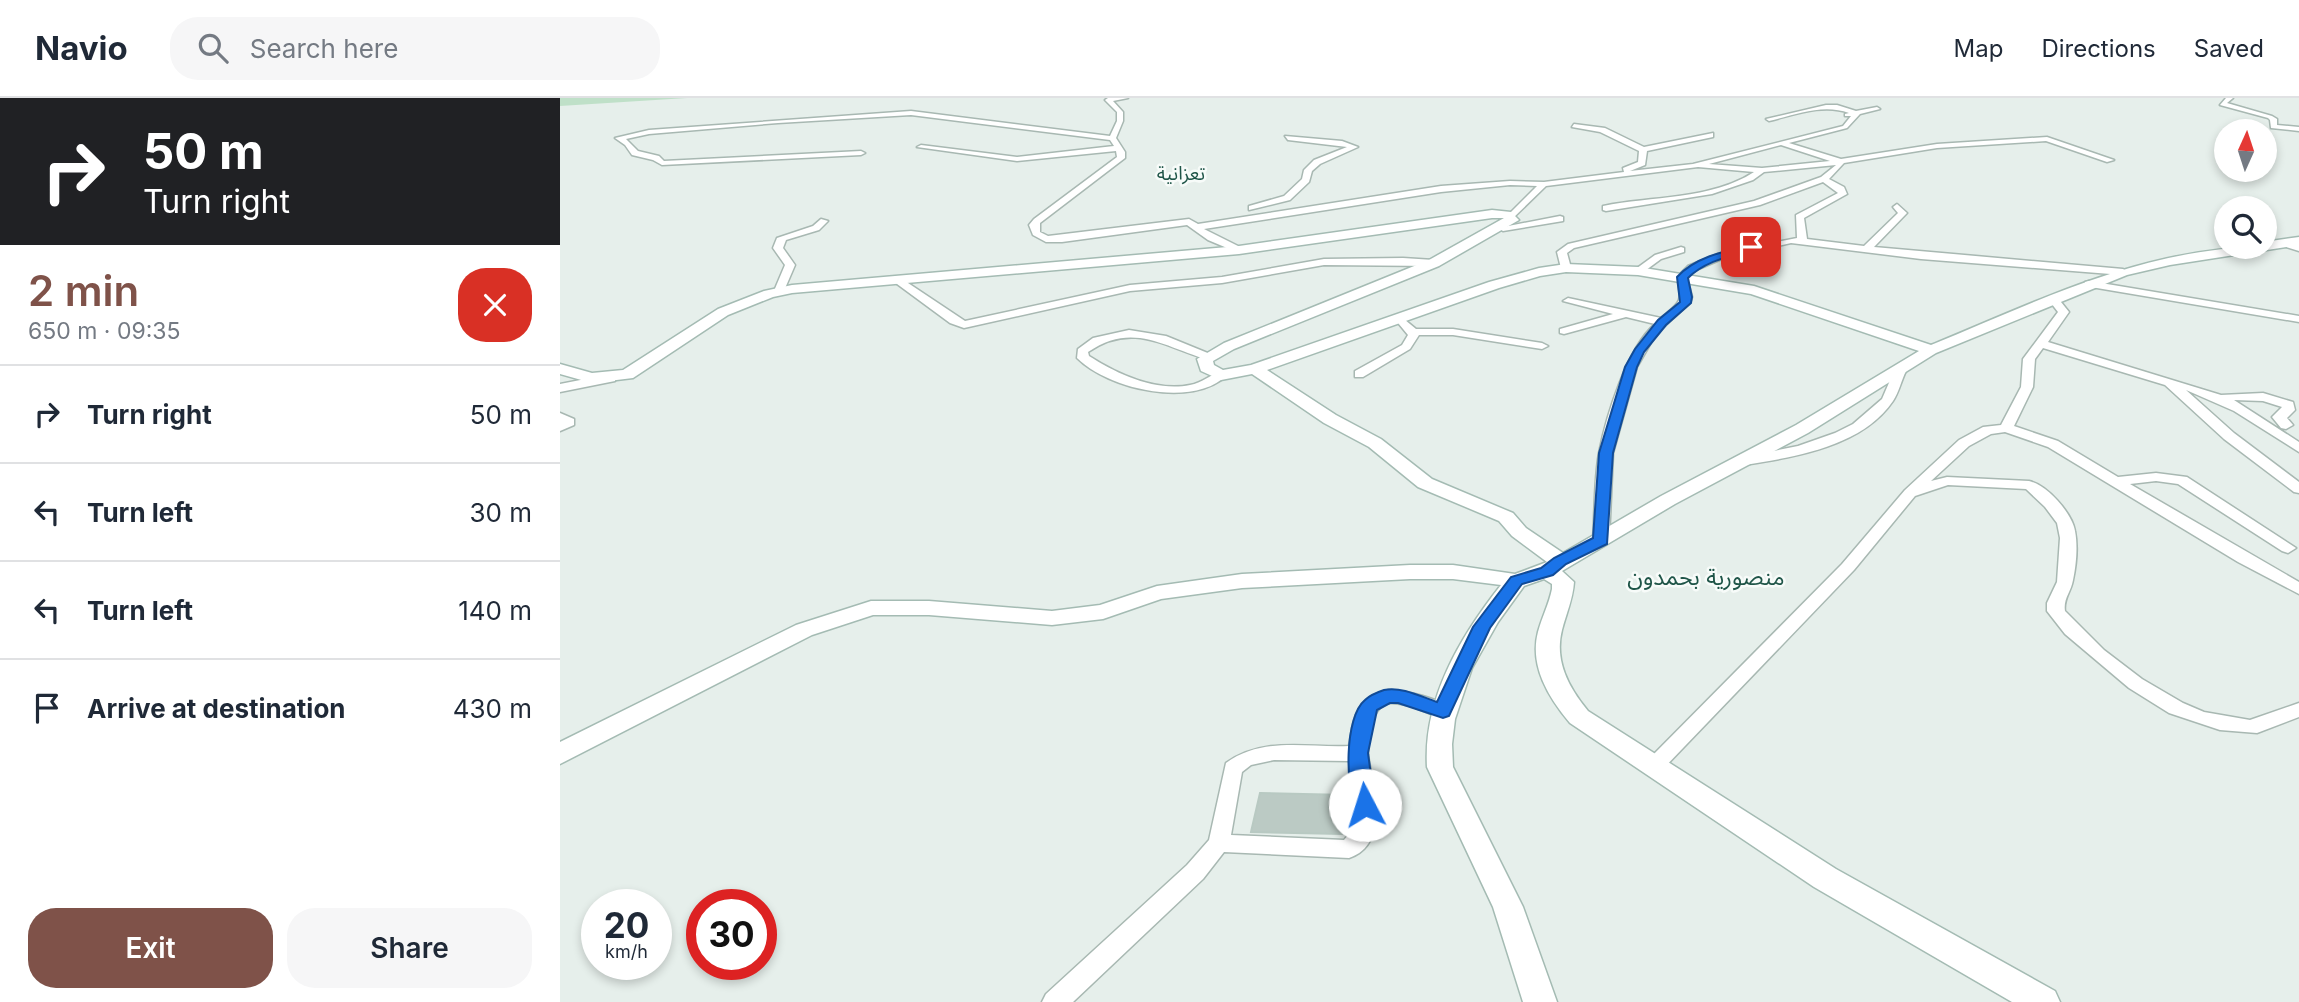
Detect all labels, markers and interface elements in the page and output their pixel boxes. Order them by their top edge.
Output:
search box [170,17,660,80]
text: Navio [35,28,128,68]
icon: search [194,29,232,67]
text: Search here [250,33,398,64]
text: Map [1954,34,2003,63]
text: Directions [2041,34,2156,63]
text: Saved [2194,34,2264,63]
north arrow [2214,119,2277,182]
map controls [2214,119,2277,259]
text: 50 m [143,122,264,181]
icon: right [28,126,119,217]
district label: تعزانية [1157,162,1205,185]
text: Turn right [143,182,290,221]
button: search [2214,196,2277,259]
pin [1721,217,1781,277]
icon: arrive [1732,228,1770,266]
text: 2 min [28,265,139,316]
button: close [458,268,532,342]
text: 650 m · 09:35 [28,317,181,345]
icon: right [28,395,66,433]
text: Turn right [87,399,212,430]
text: 50 m [470,399,532,430]
icon: left [28,493,66,531]
text: Turn left [87,497,193,528]
text: 30 m [469,497,532,528]
district label: منصورية بحمدون [1627,563,1785,591]
icon: left [28,591,66,629]
text: Turn left [87,595,193,626]
text: 140 m [458,595,532,626]
icon: arrive [28,689,66,727]
text: Arrive at destination [87,693,346,724]
text: 430 m [453,693,532,724]
position arrow [1328,768,1402,842]
speed limit sign: 30 [686,889,777,980]
text: 20 [604,904,649,946]
button: Exit [28,908,273,988]
button: Share [287,908,532,988]
text: km/h [605,941,648,962]

